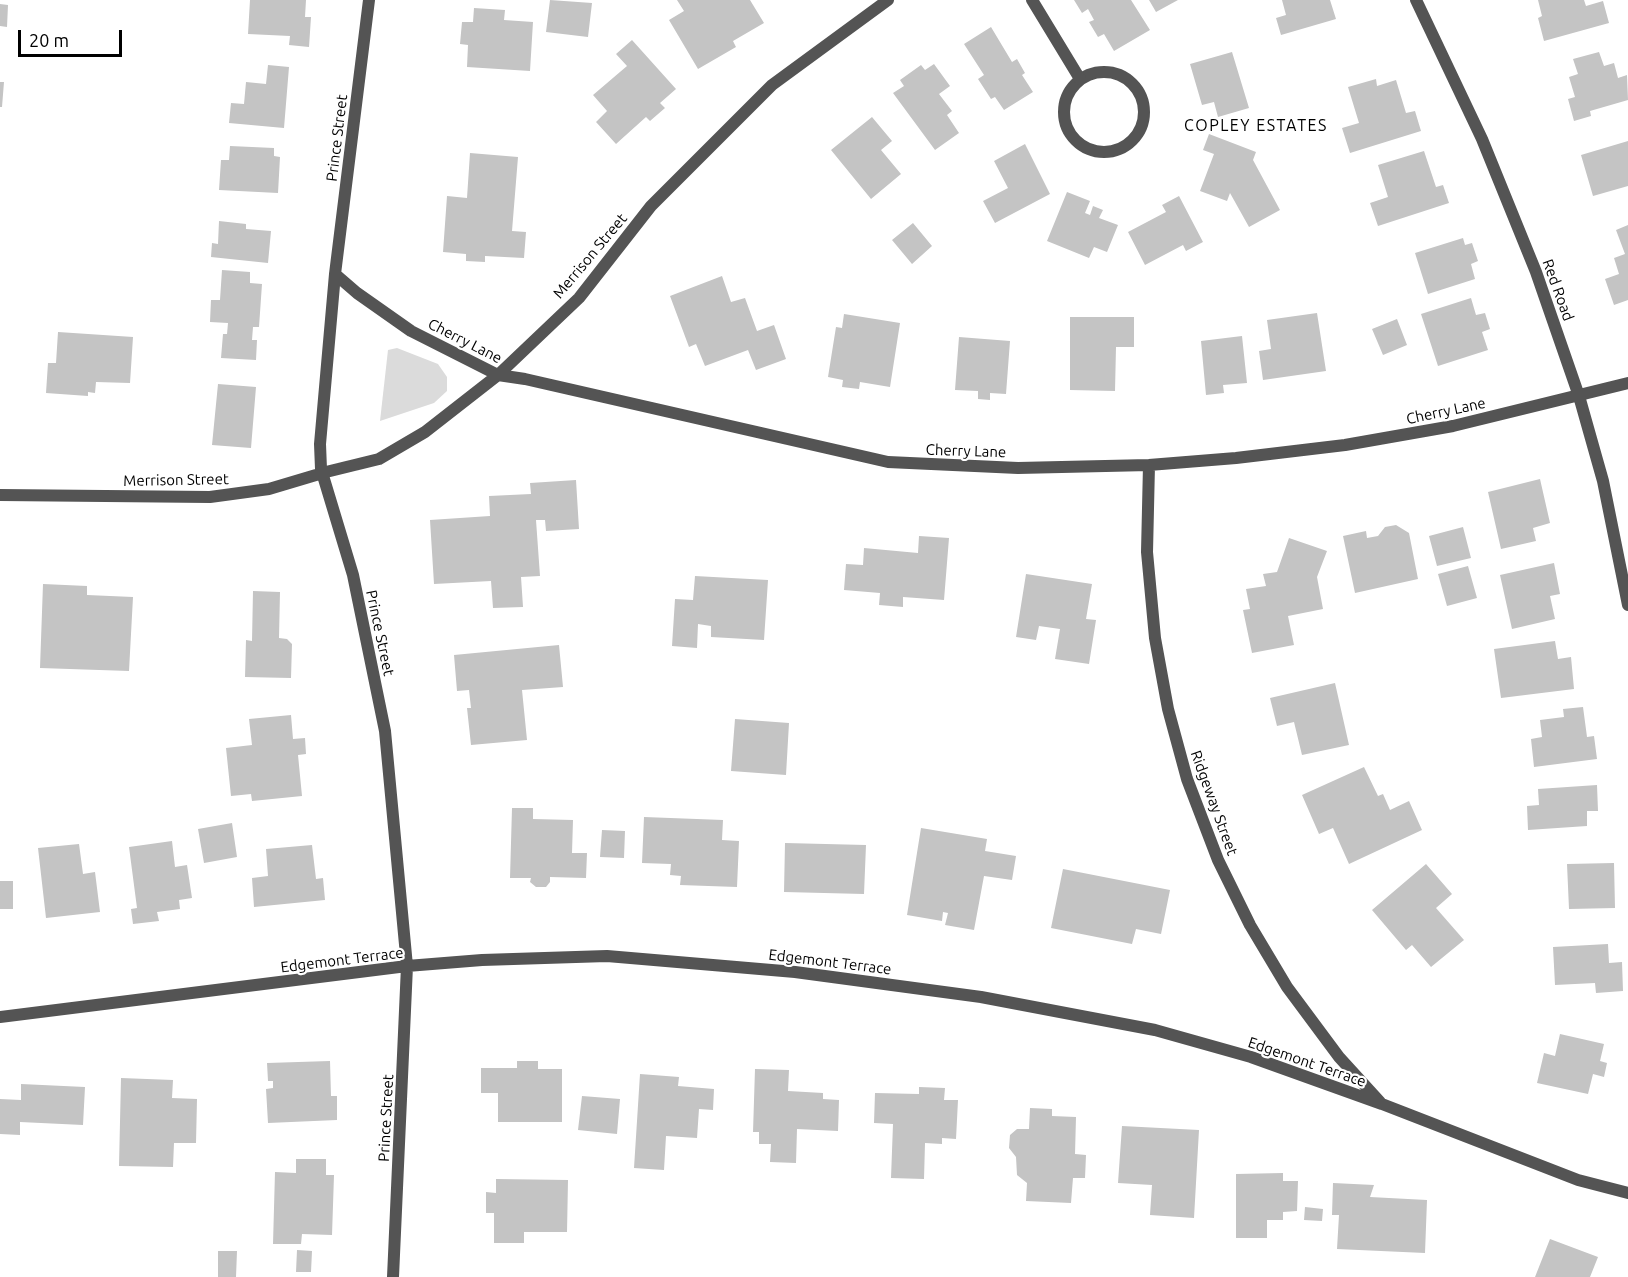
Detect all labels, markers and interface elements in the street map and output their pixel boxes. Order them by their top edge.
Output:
scale bar [21,18,124,56]
text: 20 m [29,30,69,50]
street label: Prince Street [323,94,351,182]
district label: COPLEY ESTATES [1184,116,1328,136]
street label: Merrison Street [549,210,631,302]
street label: Red Road [1539,257,1577,323]
street label: Cherry Lane [425,315,505,367]
street label: Cherry Lane [1405,394,1487,428]
street label: Cherry Lane [925,441,1007,461]
street label: Merrison Street [123,470,229,490]
street label: Prince Street [362,588,398,678]
street label: Ridgeway Street [1187,748,1241,858]
street label: Edgemont Terrace [279,944,405,976]
street label: Edgemont Terrace [767,946,893,978]
street label: Edgemont Terrace [1246,1033,1368,1091]
street label: Prince Street [375,1074,397,1162]

